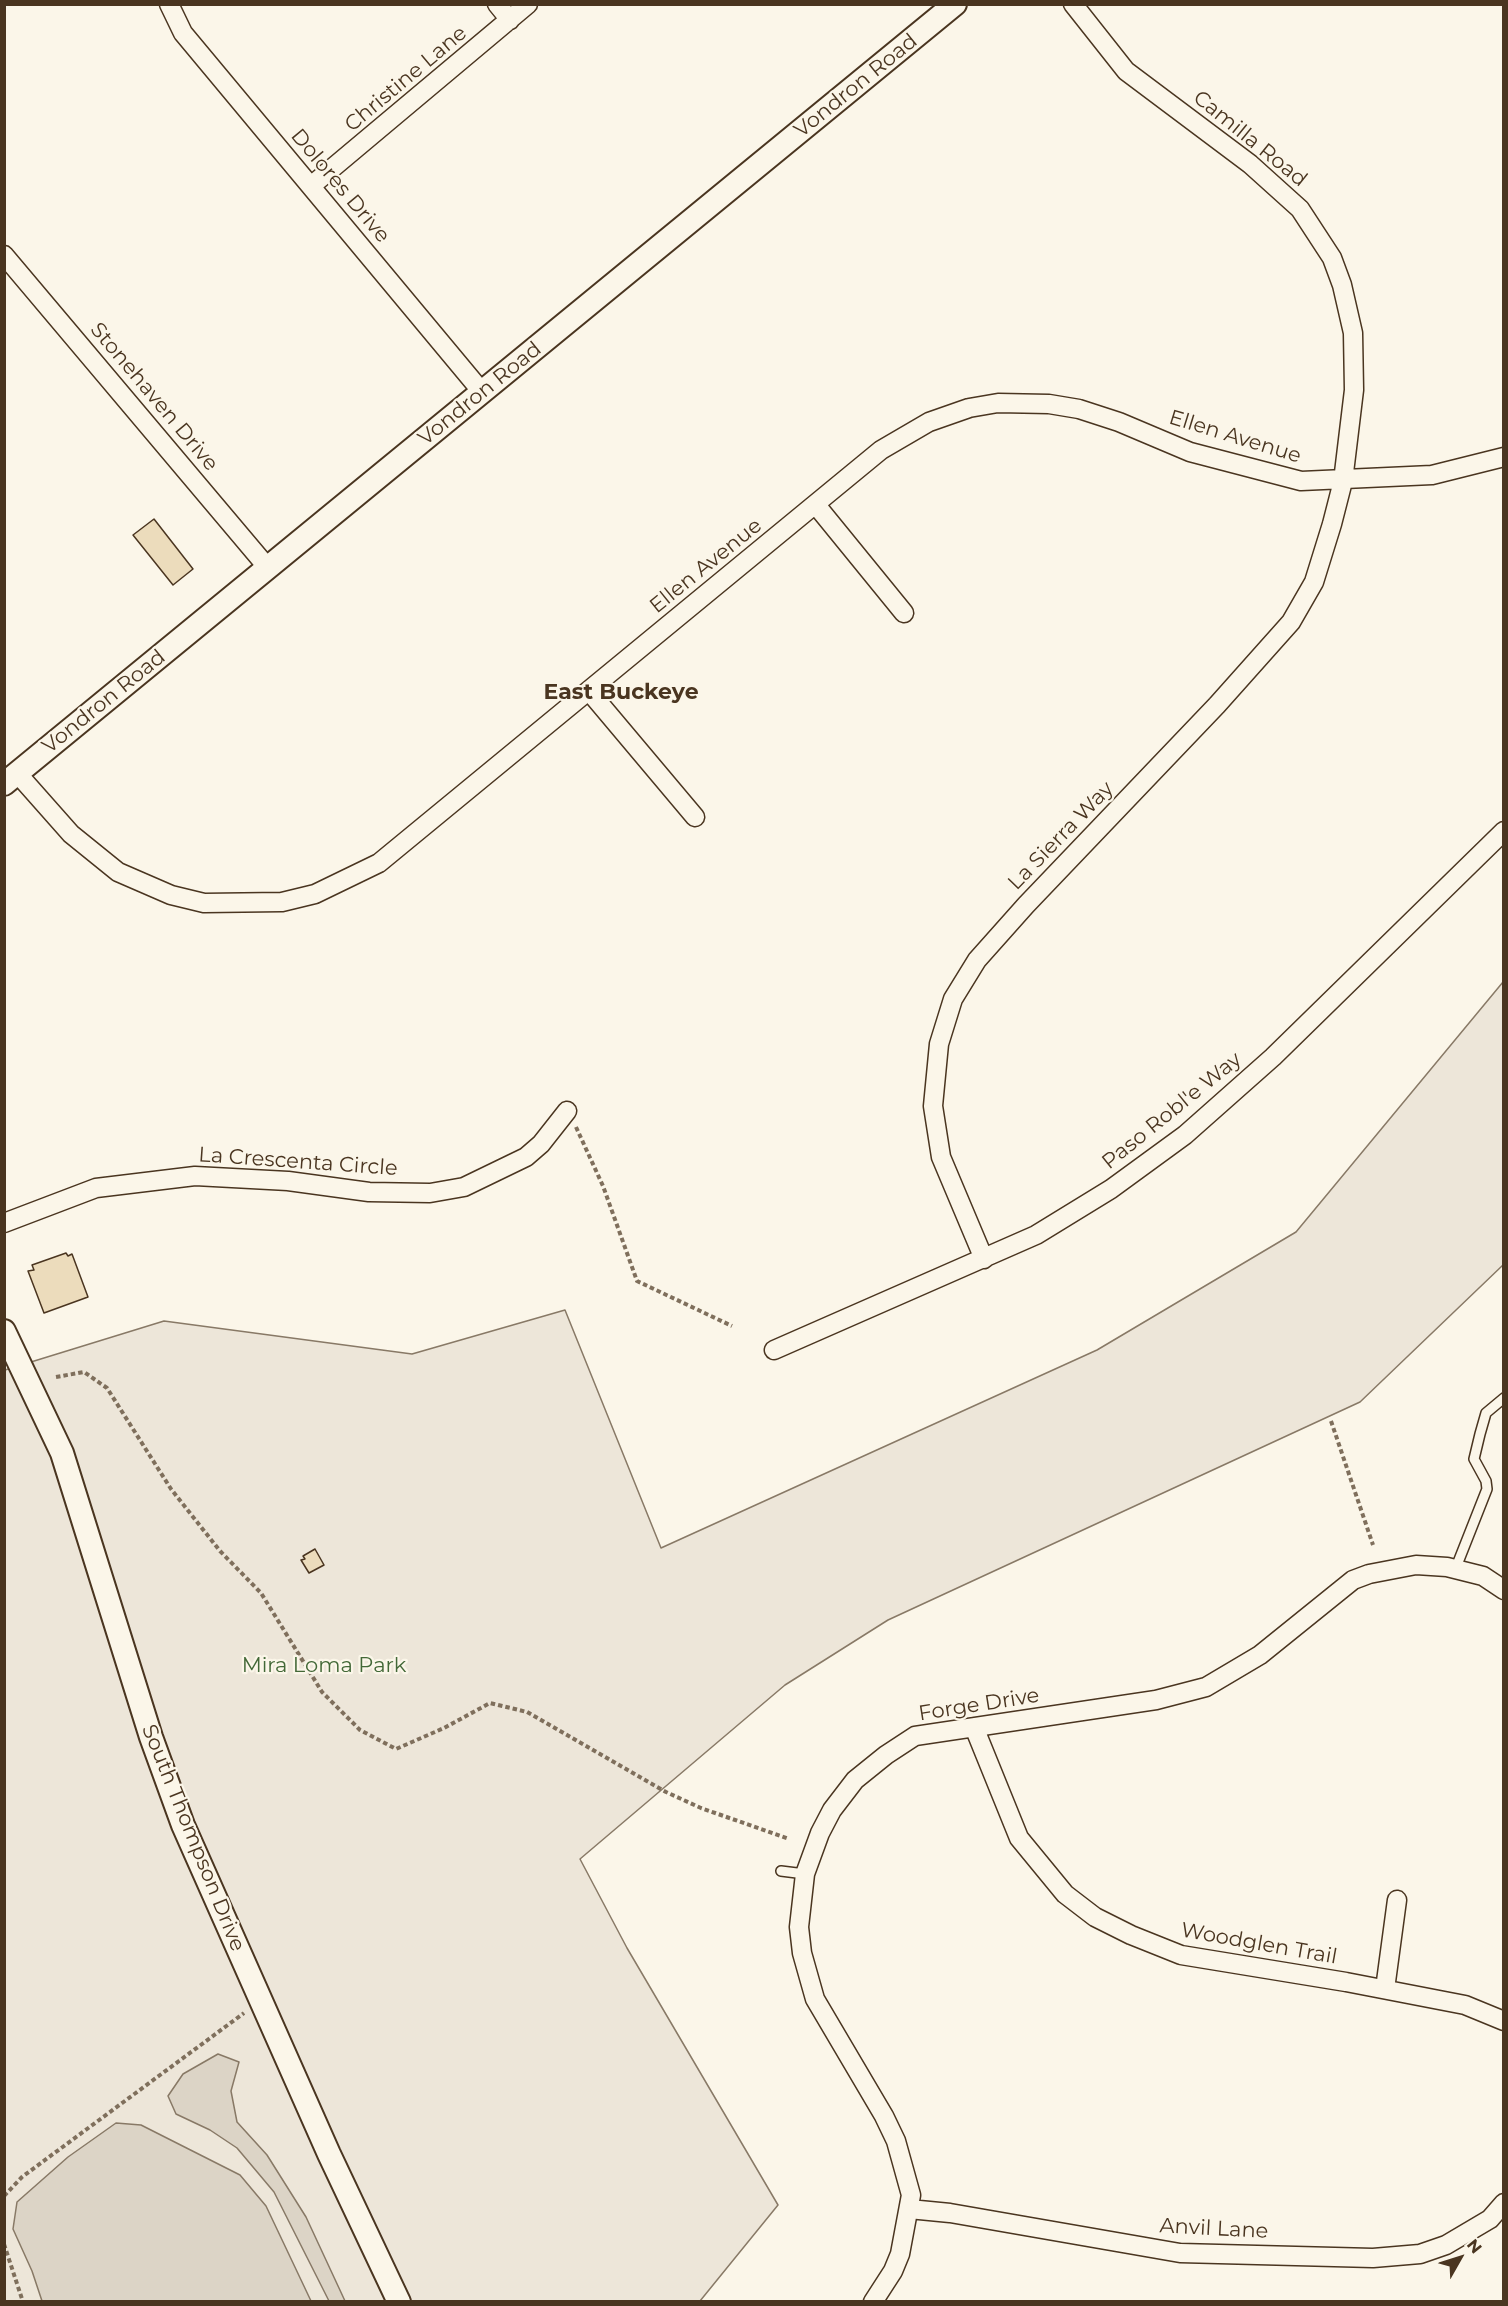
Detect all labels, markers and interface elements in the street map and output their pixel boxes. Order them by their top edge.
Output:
street label: Christine Lane [340,21,472,137]
street label: Vondron Road [789,29,923,143]
street label: Camilla Road [1188,85,1312,193]
street label: Dolores Drive [285,124,395,248]
street label: Stonehaven Drive [85,318,223,476]
street label: Vondron Road [413,337,547,451]
street label: Ellen Avenue [1166,405,1304,469]
street label: Ellen Avenue [645,513,767,619]
street label: Vondron Road [37,645,171,759]
district label: East Buckeye [543,680,699,706]
street label: La Sierra Way [1003,777,1119,895]
street label: Paso Robl'e Way [1097,1047,1247,1175]
street label: La Crescenta Circle [198,1142,398,1182]
park label: Mira Loma Park [242,1653,406,1679]
street label: Forge Drive [917,1683,1041,1727]
street label: South Thompson Drive [136,1721,250,1955]
street label: Woodglen Trail [1179,1918,1339,1970]
street label: Anvil Lane [1159,2214,1269,2244]
north arrow [1430,2228,1490,2288]
text: N [1463,2235,1486,2257]

